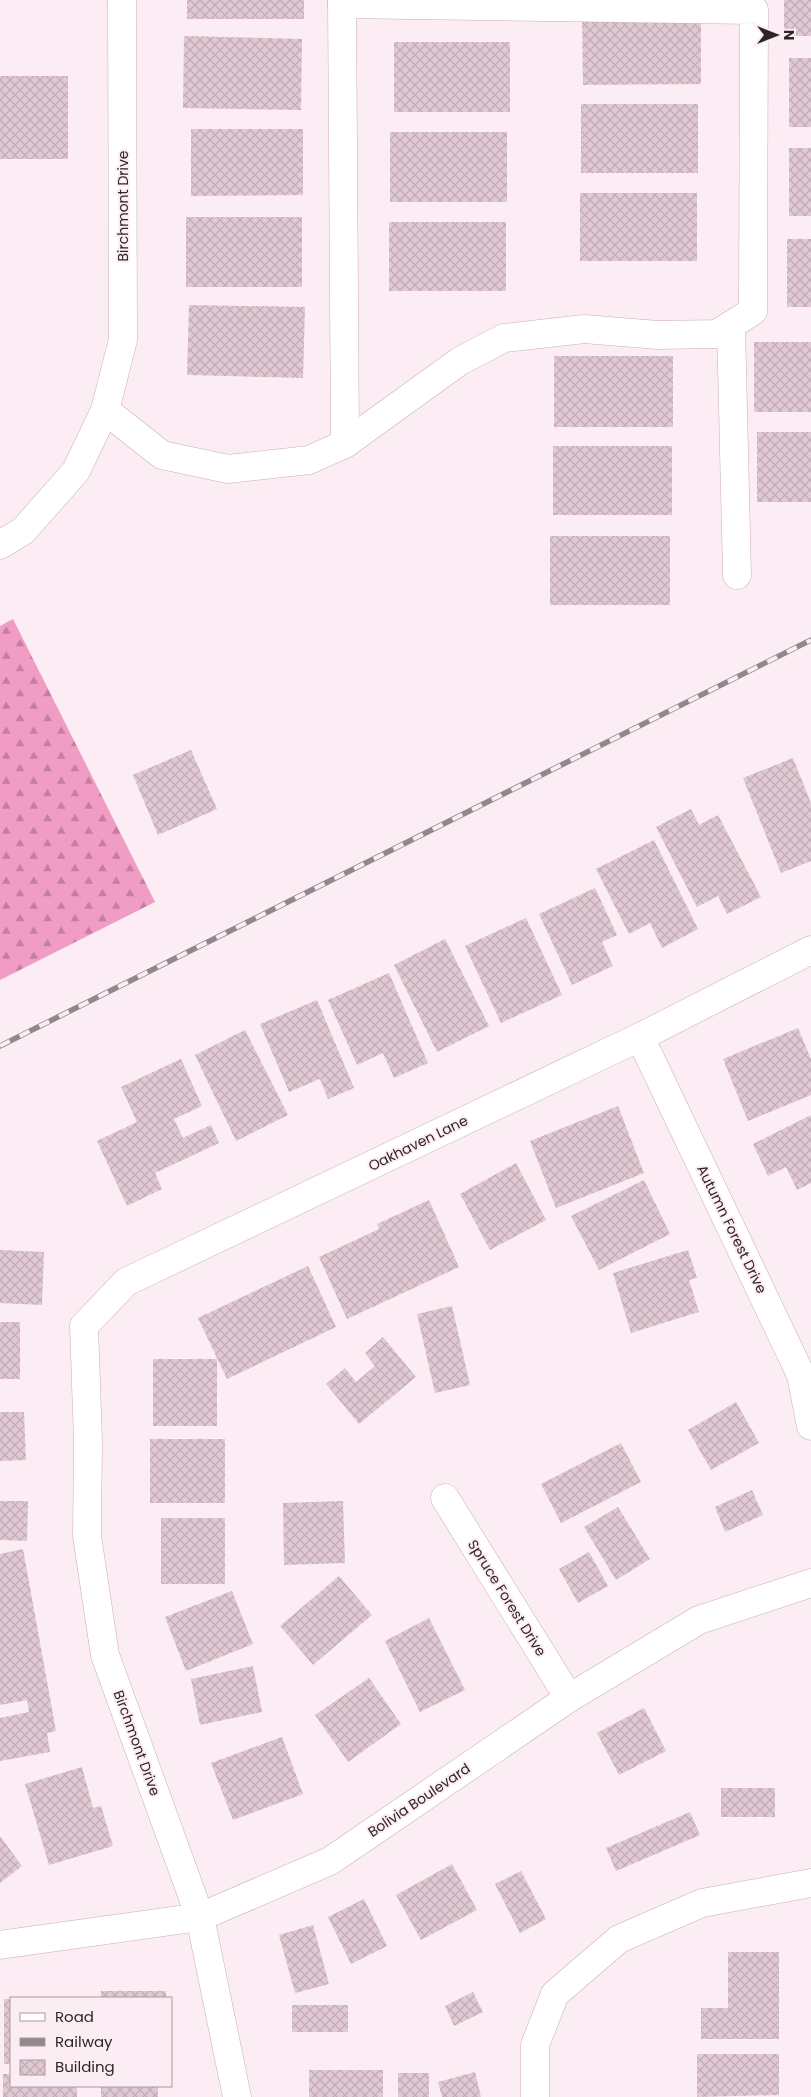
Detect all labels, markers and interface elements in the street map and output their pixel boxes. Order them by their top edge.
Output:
north arrow [751,10,801,60]
text: N [779,30,799,40]
street label: Birchmont Drive [113,150,133,261]
street label: Oakhaven Lane [365,1110,471,1176]
street label: Autumn Forest Drive [692,1161,772,1297]
street label: Spruce Forest Drive [463,1536,551,1660]
street label: Birchmont Drive [109,1687,165,1799]
street label: Bolivia Boulevard [364,1758,474,1842]
legend [10,1997,172,2087]
text: Road [55,2006,94,2027]
text: Railway [55,2031,113,2052]
text: Building [55,2056,115,2077]

